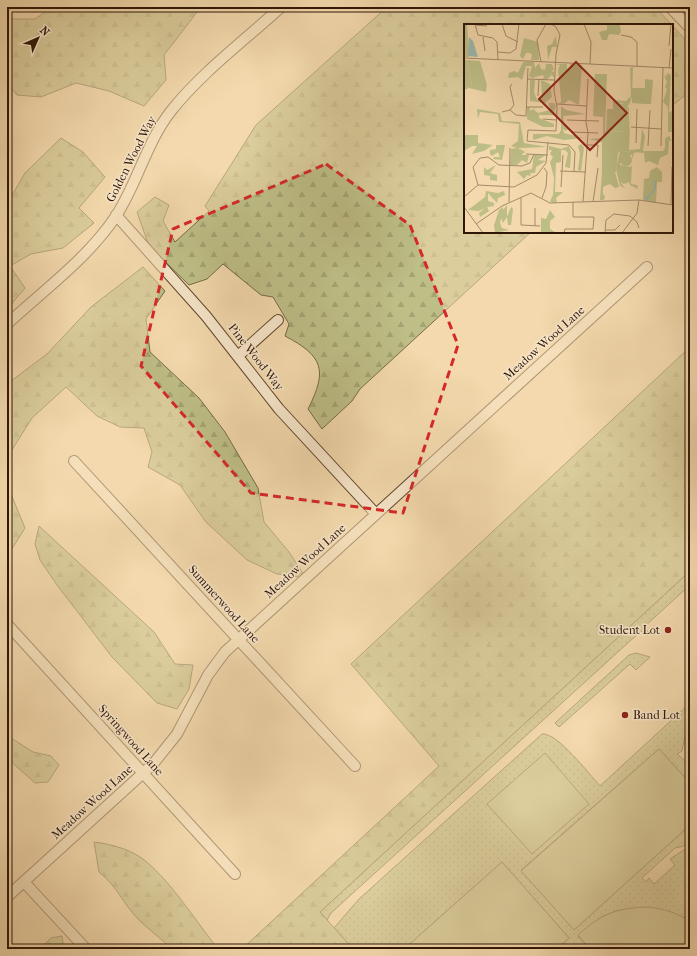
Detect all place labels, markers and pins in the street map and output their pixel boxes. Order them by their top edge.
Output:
place label: Student Lot [599,623,661,637]
marker: Student Lot [663,625,673,635]
place label: Band Lot [633,708,681,722]
marker: Band Lot [620,710,630,720]

